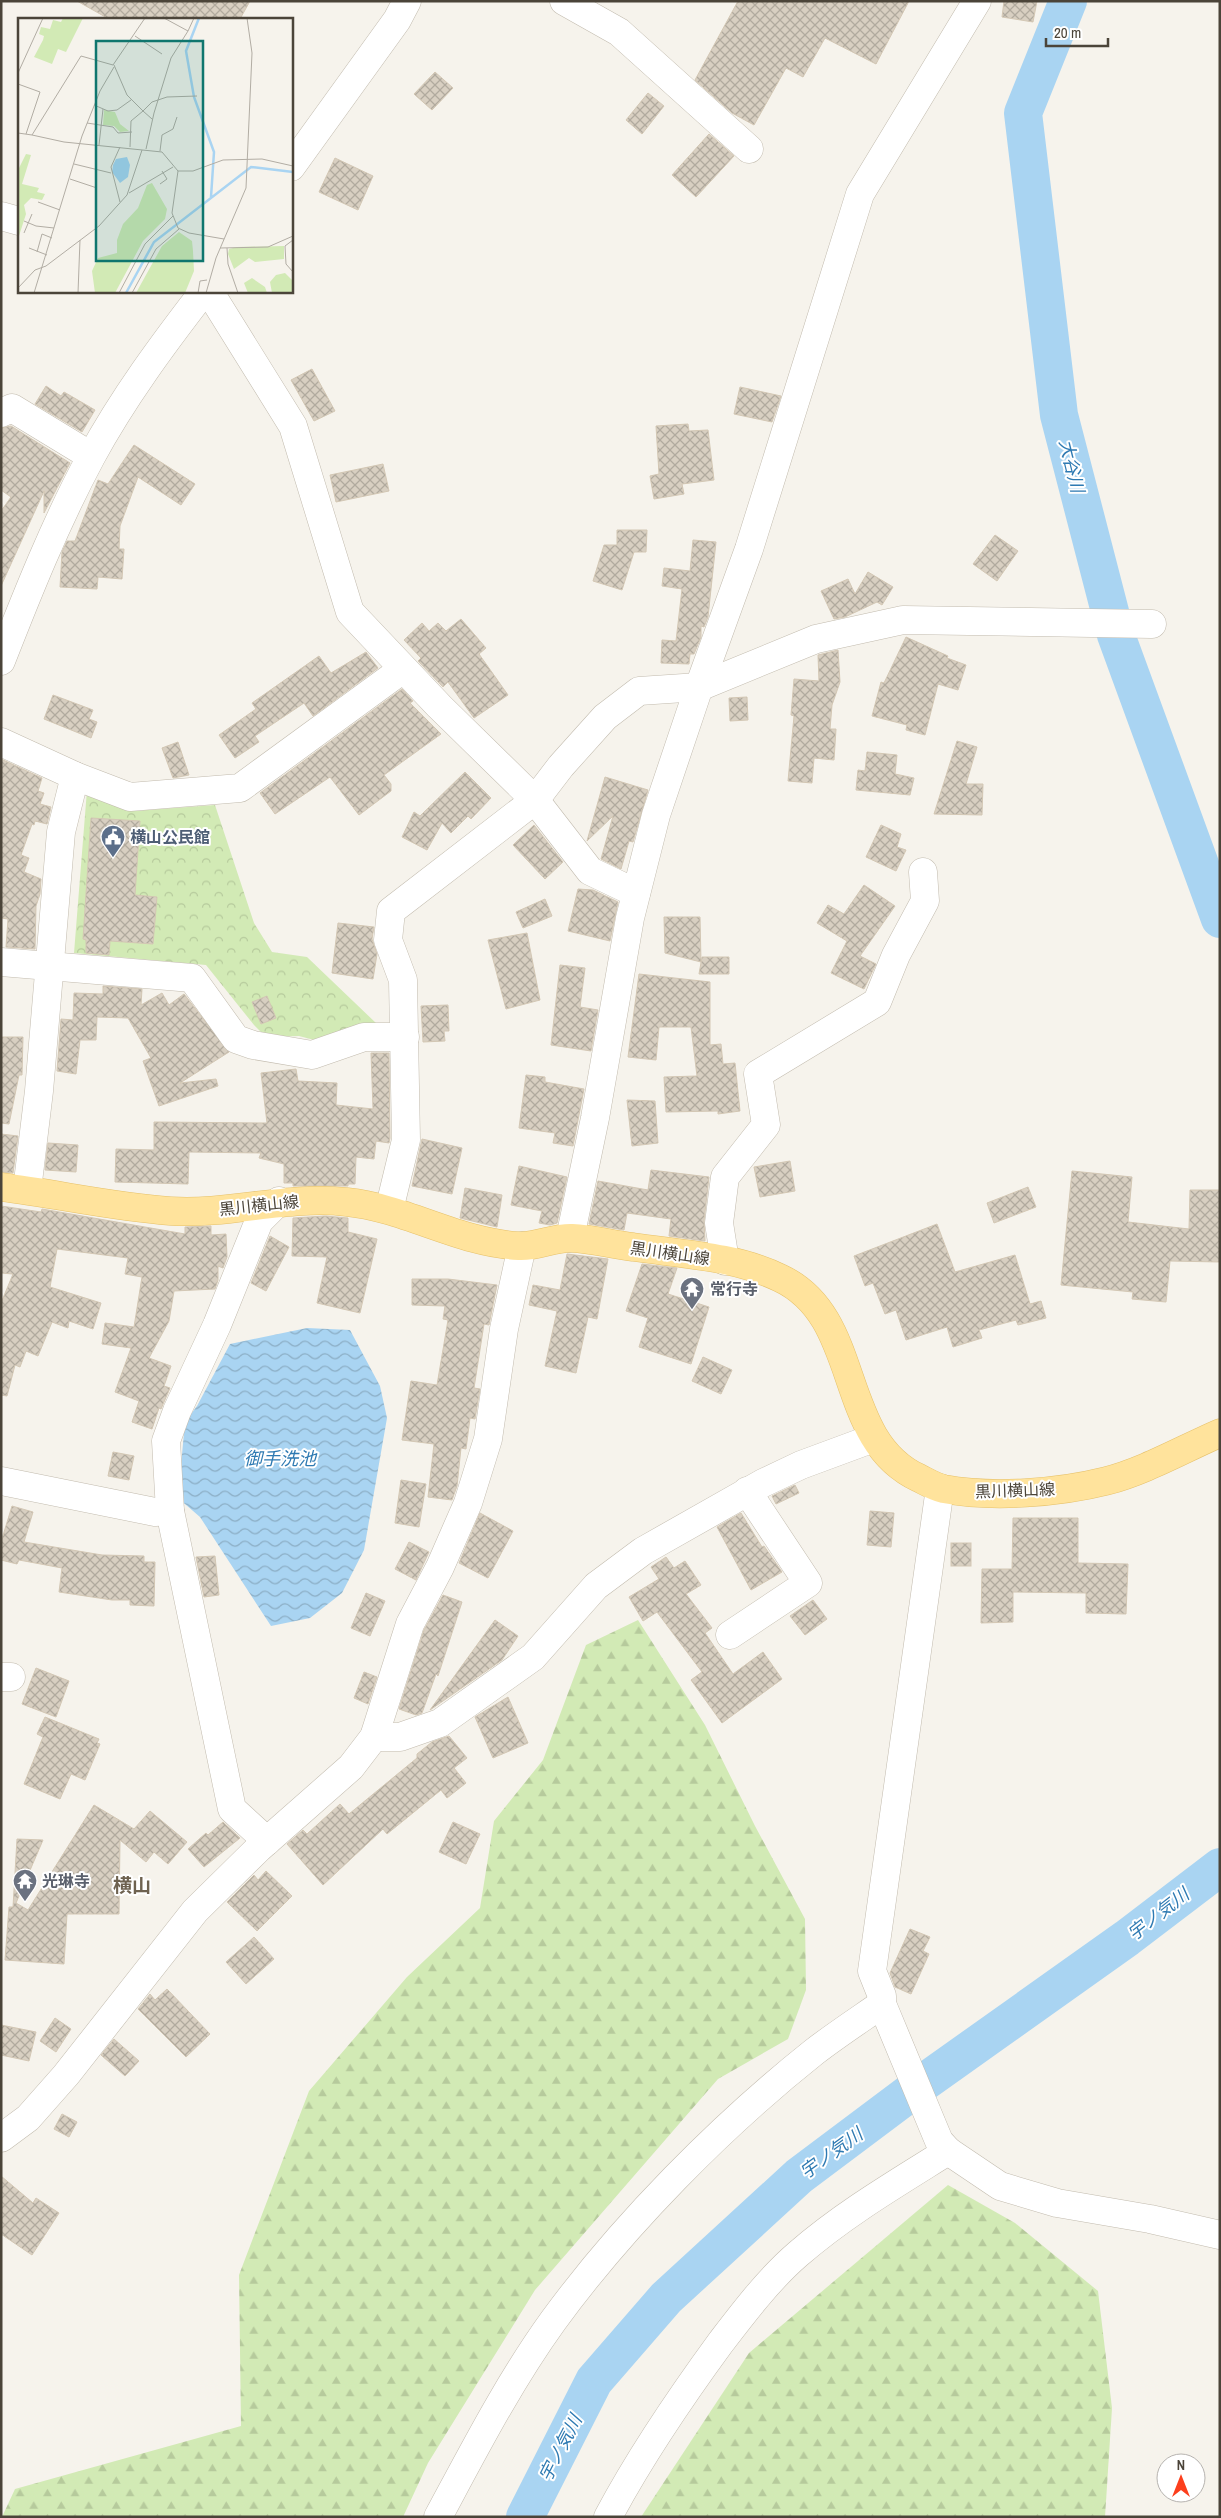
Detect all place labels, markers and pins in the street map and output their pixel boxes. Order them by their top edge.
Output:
public building icon: 横山公民館 [100,824,126,858]
place label: 横山公民館 [130,826,210,848]
temple icon: 常行寺 [679,1276,705,1310]
place label: 常行寺 [710,1278,758,1300]
temple icon: 光琳寺 [12,1868,38,1902]
place label: 光琳寺 [42,1870,90,1892]

